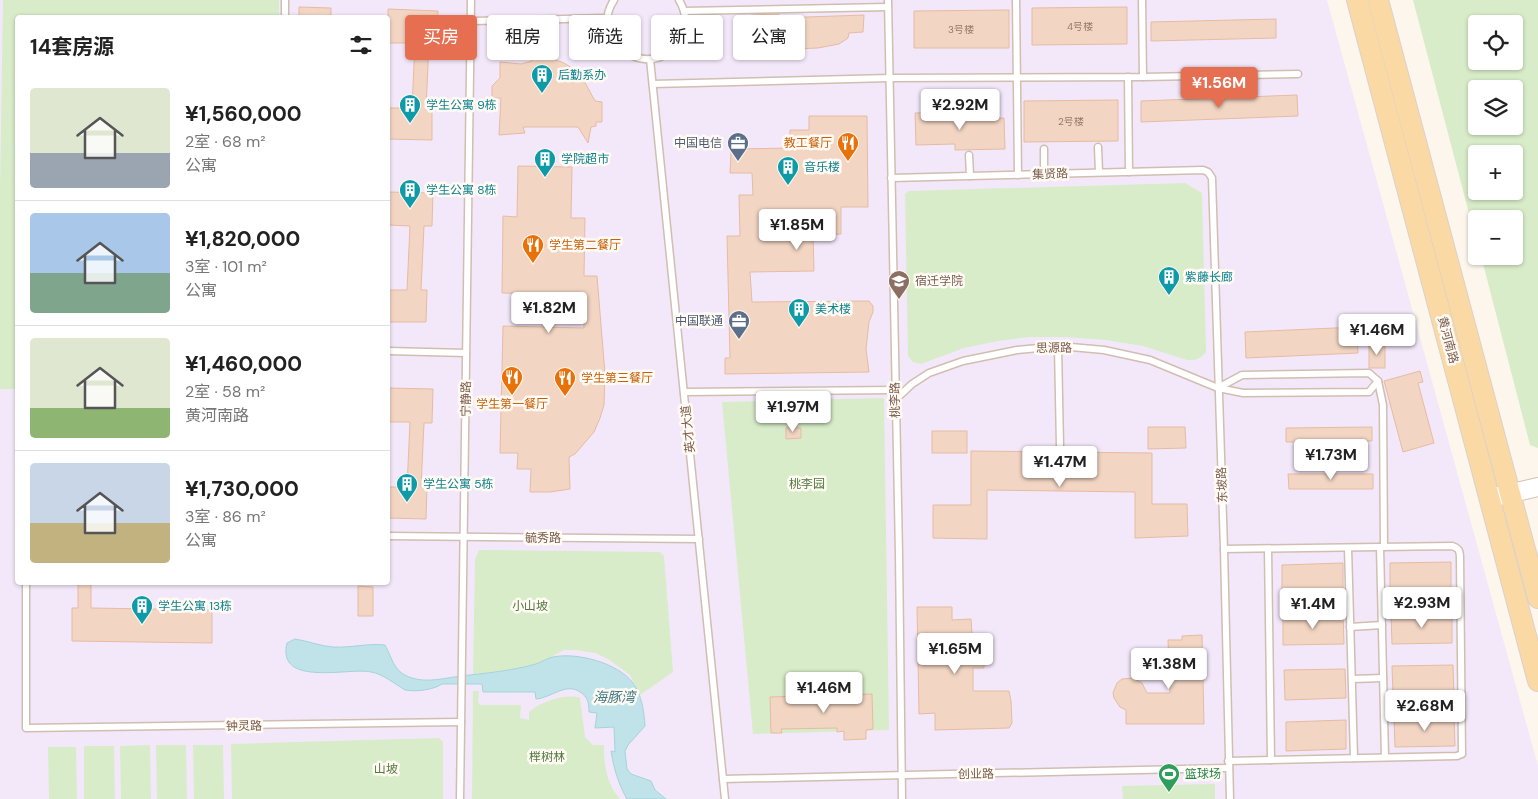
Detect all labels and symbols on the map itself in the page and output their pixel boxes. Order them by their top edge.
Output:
house number: 4号楼 [1067,20,1093,33]
house number: 3号楼 [948,23,974,36]
building icon: 后勤系办 [530,63,554,94]
pin: ¥1.56M [1178,66,1260,109]
place label: 后勤系办 [558,67,606,83]
pin: ¥2.92M [919,88,1001,131]
building icon: 学生公寓 9栋 [398,93,422,124]
place label: 学生公寓 9栋 [426,97,497,113]
house number: 2号楼 [1058,115,1084,128]
office icon: 中国电信 [726,131,750,162]
restaurant icon: 教工餐厅 [836,131,860,162]
place label: 中国电信 [674,135,722,151]
place label: 教工餐厅 [784,135,832,151]
building icon: 学院超市 [533,147,557,178]
place label: 学院超市 [561,151,609,167]
building icon: 音乐楼 [776,155,800,186]
place label: 音乐楼 [804,159,840,175]
street label: 集贤路 [1032,165,1068,183]
building icon: 学生公寓 8栋 [398,178,422,209]
place label: 学生公寓 8栋 [426,182,497,198]
pin: ¥1.85M [756,208,838,251]
restaurant icon: 学生第二餐厅 [521,233,545,264]
place label: 学生第二餐厅 [549,237,621,253]
building icon: 紫藤长廊 [1157,265,1181,296]
school or university icon: 宿迁学院 [887,269,911,300]
place label: 紫藤长廊 [1185,269,1233,285]
place label: 宿迁学院 [915,273,963,289]
pin: ¥1.82M [508,292,590,334]
building icon: 美术楼 [787,297,811,328]
place label: 美术楼 [815,301,851,317]
office icon: 中国联通 [727,309,751,340]
place label: 中国联通 [675,313,723,329]
pin: ¥1.46M [1336,314,1418,356]
street label: 黄河南路 [1434,315,1462,365]
street label: 思源路 [1036,340,1072,356]
restaurant icon: 学生第一餐厅 [500,365,524,396]
restaurant icon: 学生第三餐厅 [553,366,577,397]
place label: 学生第三餐厅 [581,370,653,386]
street label: 宁静路 [458,381,474,417]
street label: 桃李路 [887,382,903,418]
pin: ¥1.97M [752,390,834,433]
place label: 学生第一餐厅 [476,396,548,412]
street label: 英才大道 [678,404,698,454]
pin: ¥1.73M [1290,438,1372,481]
pin: ¥1.47M [1019,446,1101,488]
street label: 东坡路 [1213,467,1231,503]
building icon: 学生公寓 5栋 [395,472,419,503]
place label: 学生公寓 5栋 [423,476,494,492]
park label: 桃李园 [789,476,825,492]
street label: 毓秀路 [525,530,561,546]
pin: ¥2.93M [1381,586,1463,629]
pin: ¥1.4M [1278,588,1348,630]
building icon: 学生公寓 13栋 [130,594,154,625]
place label: 学生公寓 13栋 [158,598,232,614]
park label: 小山坡 [512,598,548,614]
pin: ¥1.65M [914,632,996,675]
pin: ¥1.38M [1128,648,1210,690]
pin: ¥1.46M [783,672,865,714]
water label: 海豚湾 [593,688,637,706]
pin: ¥2.68M [1384,690,1466,732]
street label: 钟灵路 [226,718,262,734]
park label: 榉树林 [529,749,565,765]
park label: 山坡 [374,761,398,777]
sports icon: 篮球场 [1157,762,1181,793]
street label: 创业路 [958,766,994,782]
place label: 篮球场 [1185,766,1221,782]

